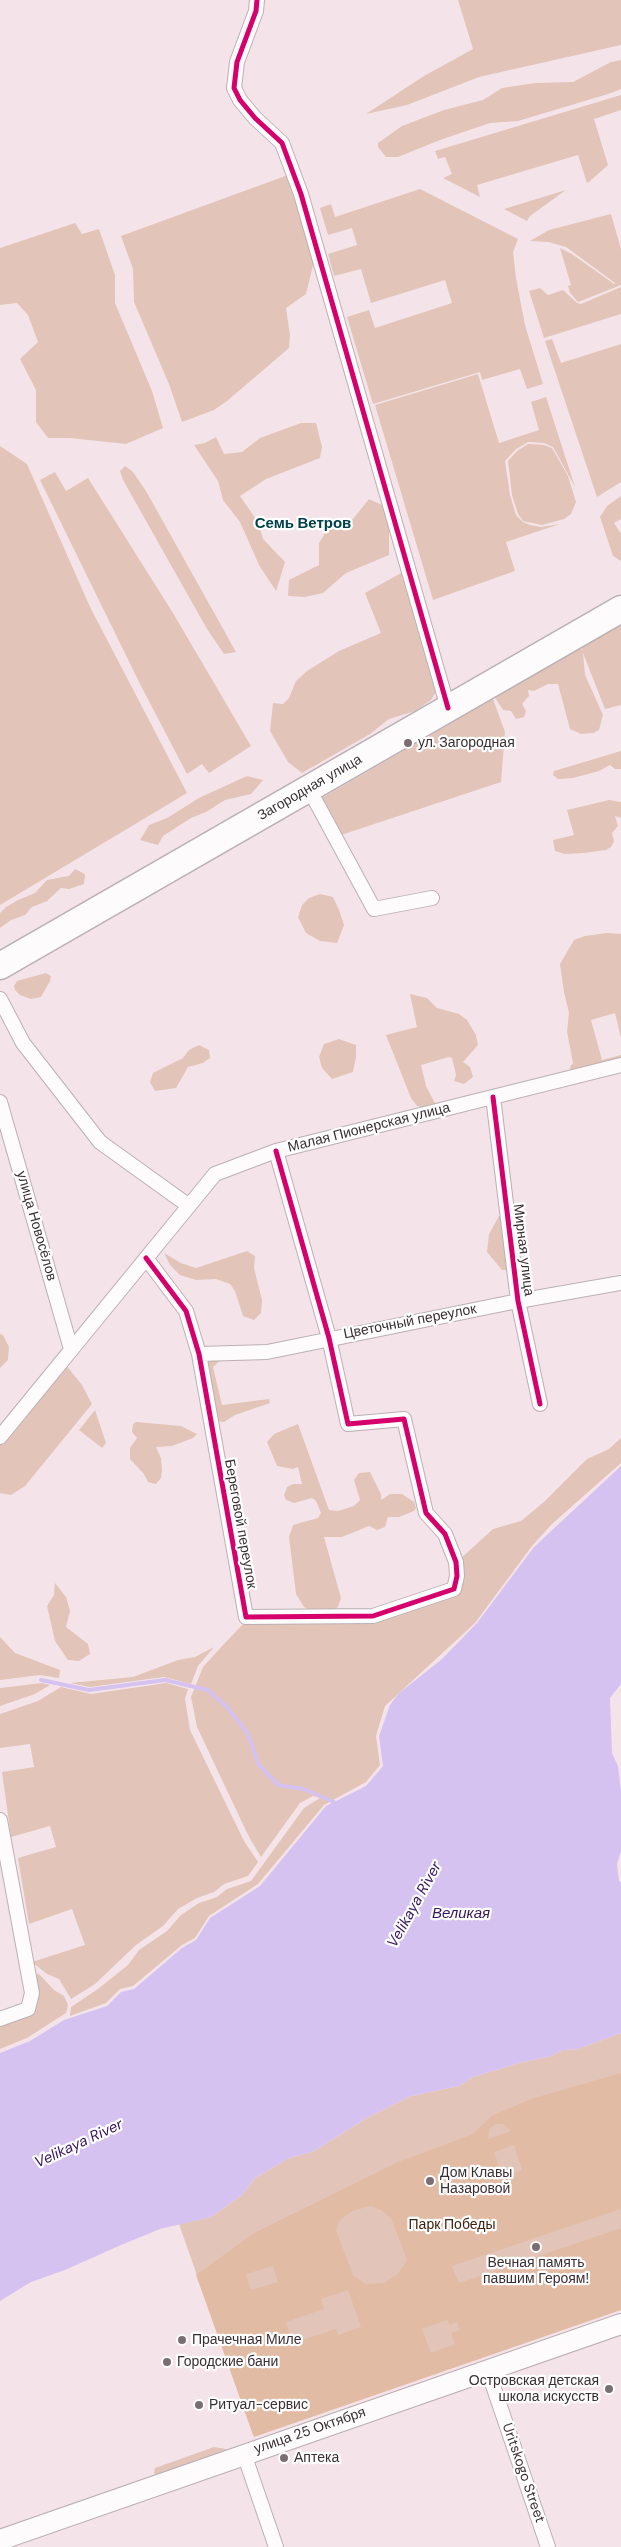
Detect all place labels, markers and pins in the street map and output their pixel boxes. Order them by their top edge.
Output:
place label: ул. Загородная [418,735,515,751]
marker: ул. Загородная [402,737,414,749]
place label: Дом Клавы Назаровой [440,2165,512,2198]
marker: Дом Клавы Назаровой [424,2175,436,2187]
marker: Вечная память павшим Героям! [530,2241,542,2253]
place label: Вечная память павшим Героям! [483,2255,589,2288]
place label: Прачечная Миле [192,2332,301,2348]
marker: Прачечная Миле [176,2334,188,2346]
place label: Городские бани [177,2354,278,2370]
marker: Городские бани [161,2356,173,2368]
place label: Островская детская школа искусств [469,2373,599,2406]
marker: Островская детская школа искусств [603,2383,615,2395]
place label: Ритуал-сервис [209,2397,308,2413]
marker: Ритуал-сервис [193,2399,205,2411]
place label: Аптека [294,2450,339,2466]
marker: Аптека [278,2452,290,2464]

